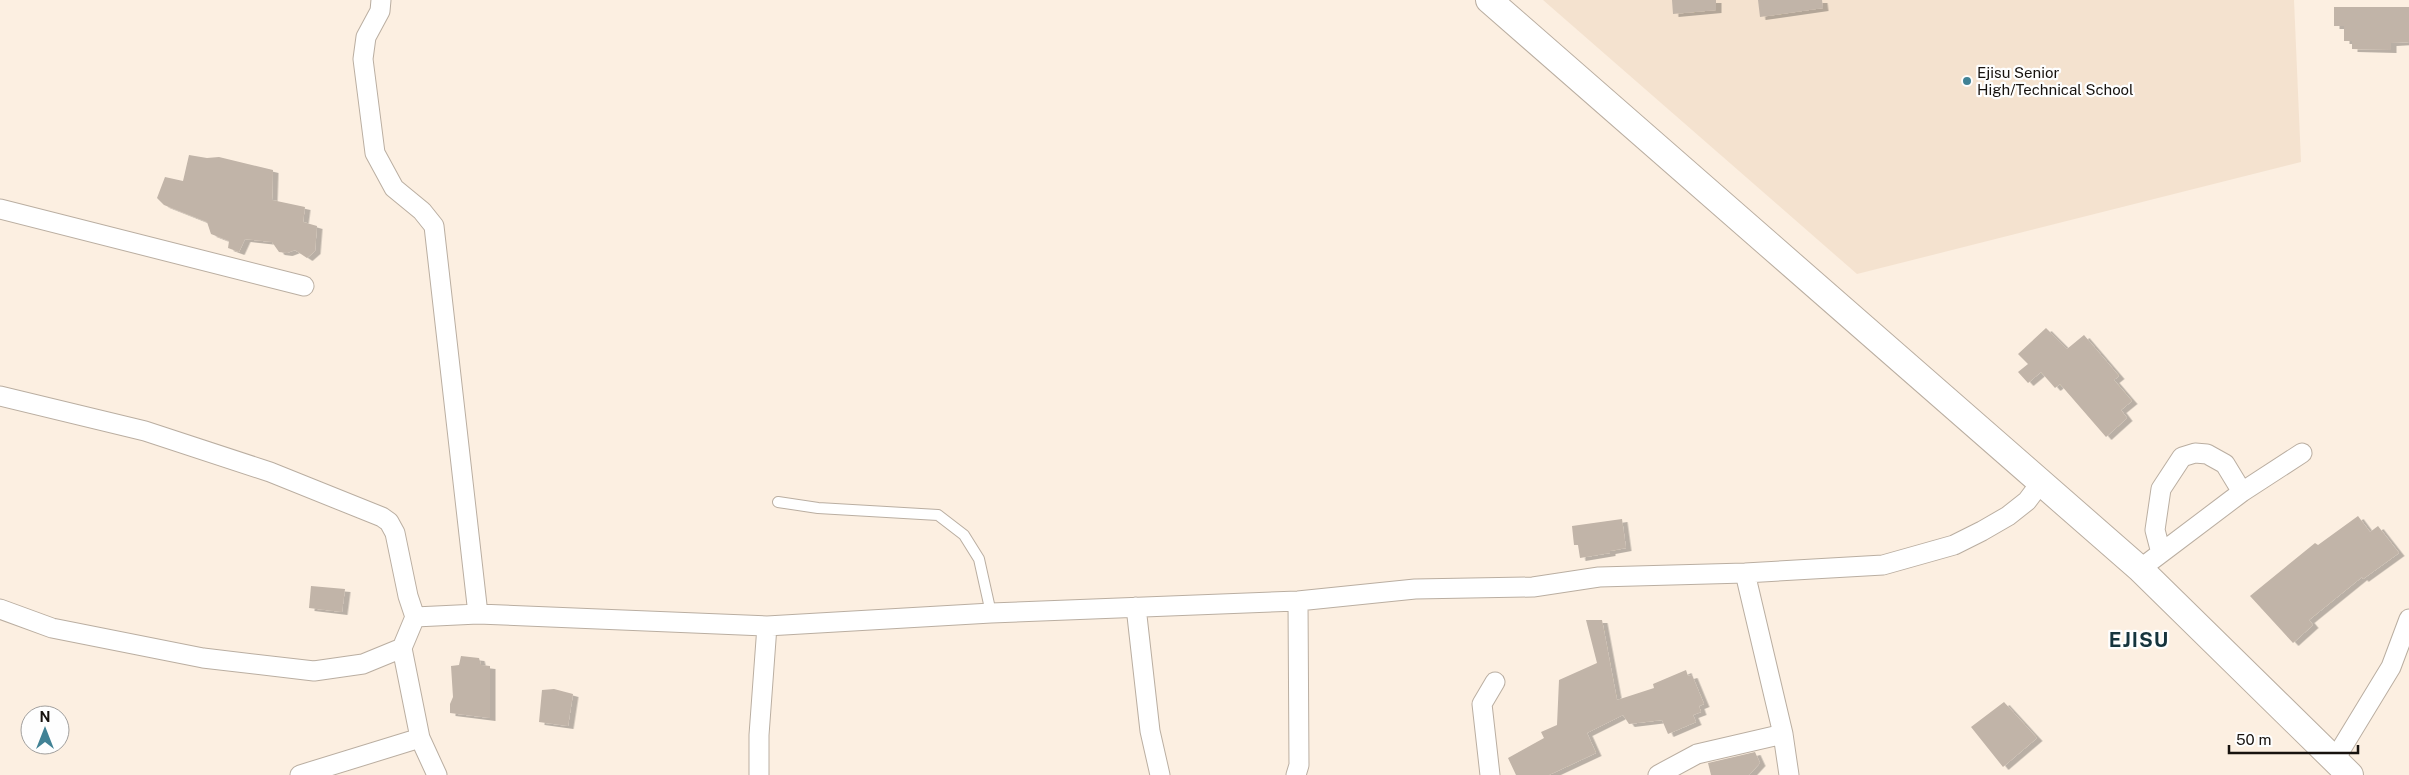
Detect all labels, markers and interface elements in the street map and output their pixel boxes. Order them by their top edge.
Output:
place label: Ejisu Senior High/Technical School [1977,64,2134,98]
marker: Ejisu Senior High/Technical School [1961,75,1973,87]
district label: EJISU [2109,628,2169,652]
north arrow [20,705,70,755]
text: N [40,709,50,725]
scale bar [2229,722,2358,754]
text: 50 m [2236,731,2271,748]

